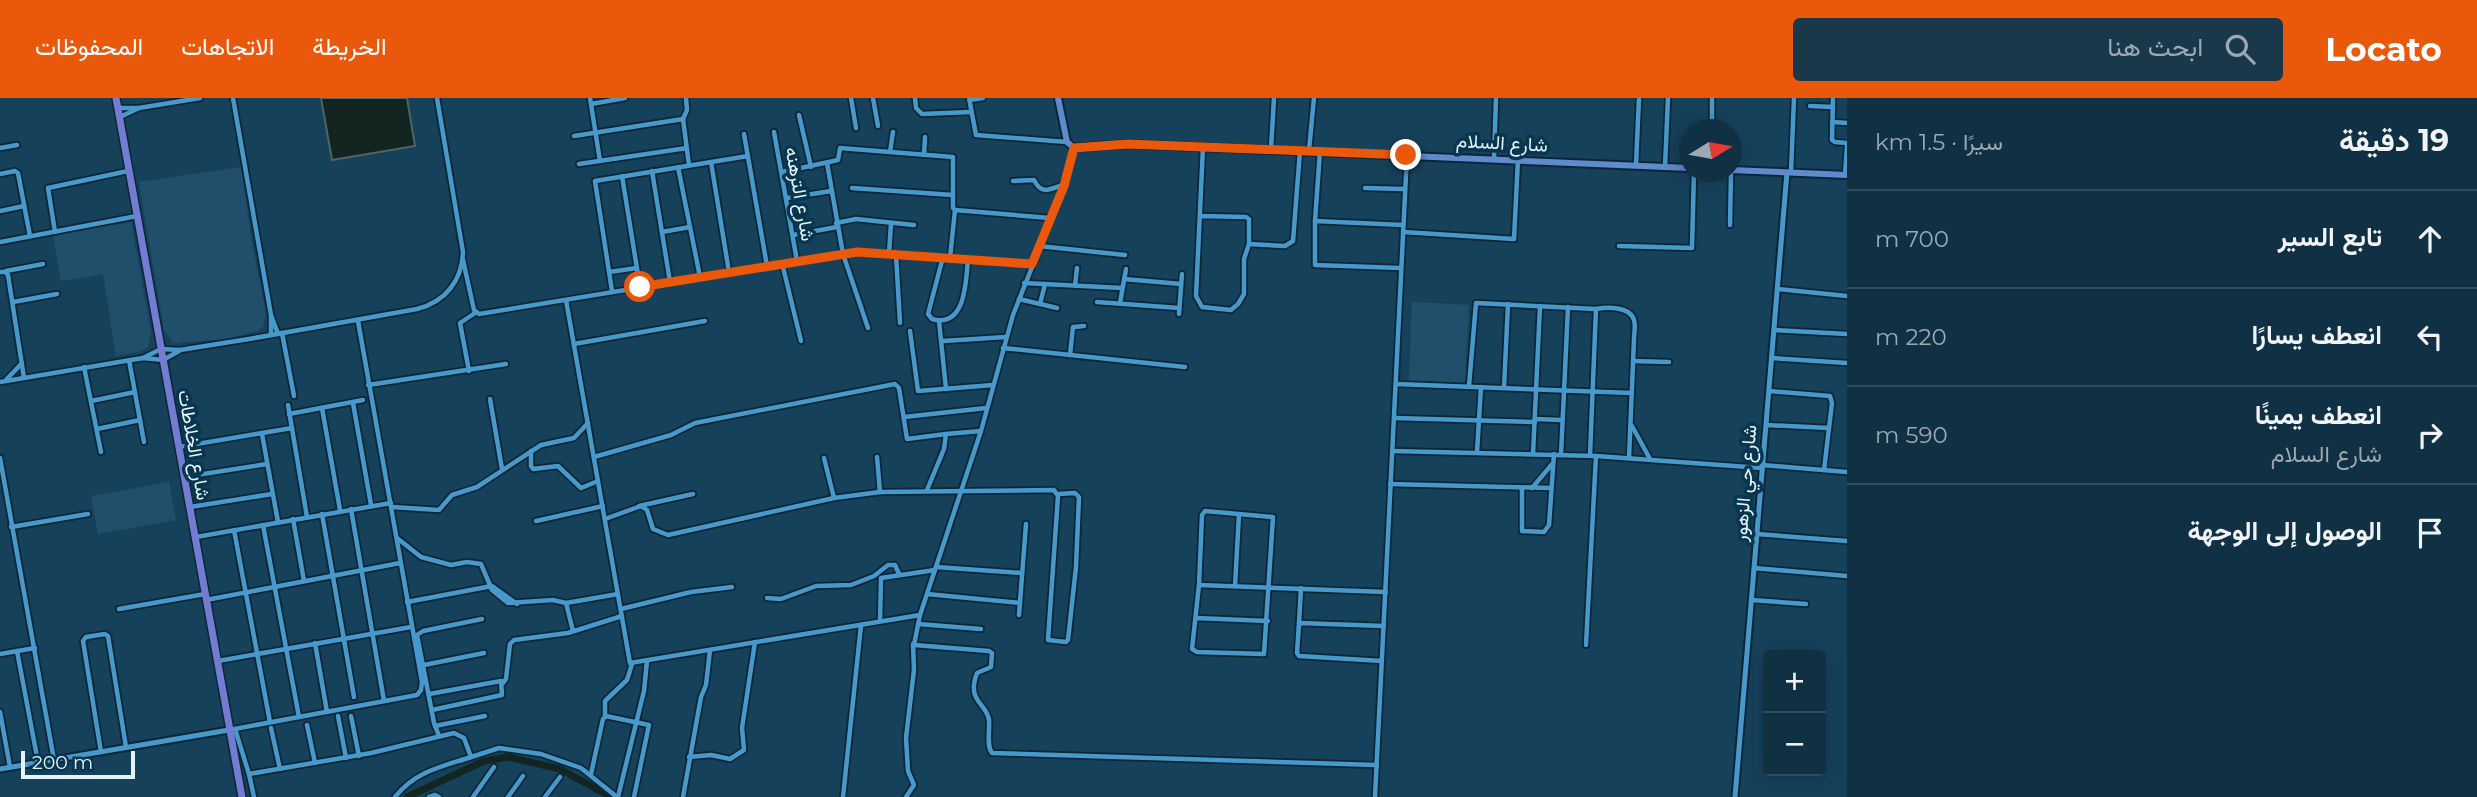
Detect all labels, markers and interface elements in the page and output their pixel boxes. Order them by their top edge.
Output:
search box [1793,18,2283,81]
text: Locato [2325,29,2442,69]
icon: search [2221,30,2259,68]
text: ابحث هنا [2107,31,2203,63]
text: المحفوظات [35,32,143,61]
text: الاتجاهات [181,32,274,61]
text: الخريطة [312,32,387,61]
north arrow [1679,119,1742,182]
text: 19 دقيقة [2339,122,2449,159]
text: سيرًا · 1.5 km [1875,128,2003,156]
street label: شارع السلام [1455,129,1548,158]
route end [1390,139,1421,170]
street label: شارع الترهنه [779,145,820,243]
icon: ahead [2411,220,2449,258]
text: تابع السير [2278,221,2382,253]
text: 700 m [1875,225,1949,253]
route start [624,271,655,302]
icon: left [2411,318,2449,356]
text: انعطف يسارًا [2252,319,2382,351]
text: 220 m [1875,323,1947,351]
street label: شارع الخلاطات [172,388,215,502]
text: انعطف يمينًا [2255,399,2382,431]
icon: right [2411,416,2449,454]
text: 590 m [1875,421,1948,449]
street label: شارع حي الزهور [1728,424,1766,544]
text: شارع السلام [2271,440,2382,468]
icon: arrive [2411,514,2449,552]
text: الوصول إلى الوجهة [2188,515,2382,547]
map controls [1763,650,1826,776]
button: + [1763,650,1826,713]
button: − [1763,713,1826,776]
scale bar [21,748,135,780]
text: 200 m [32,751,93,774]

